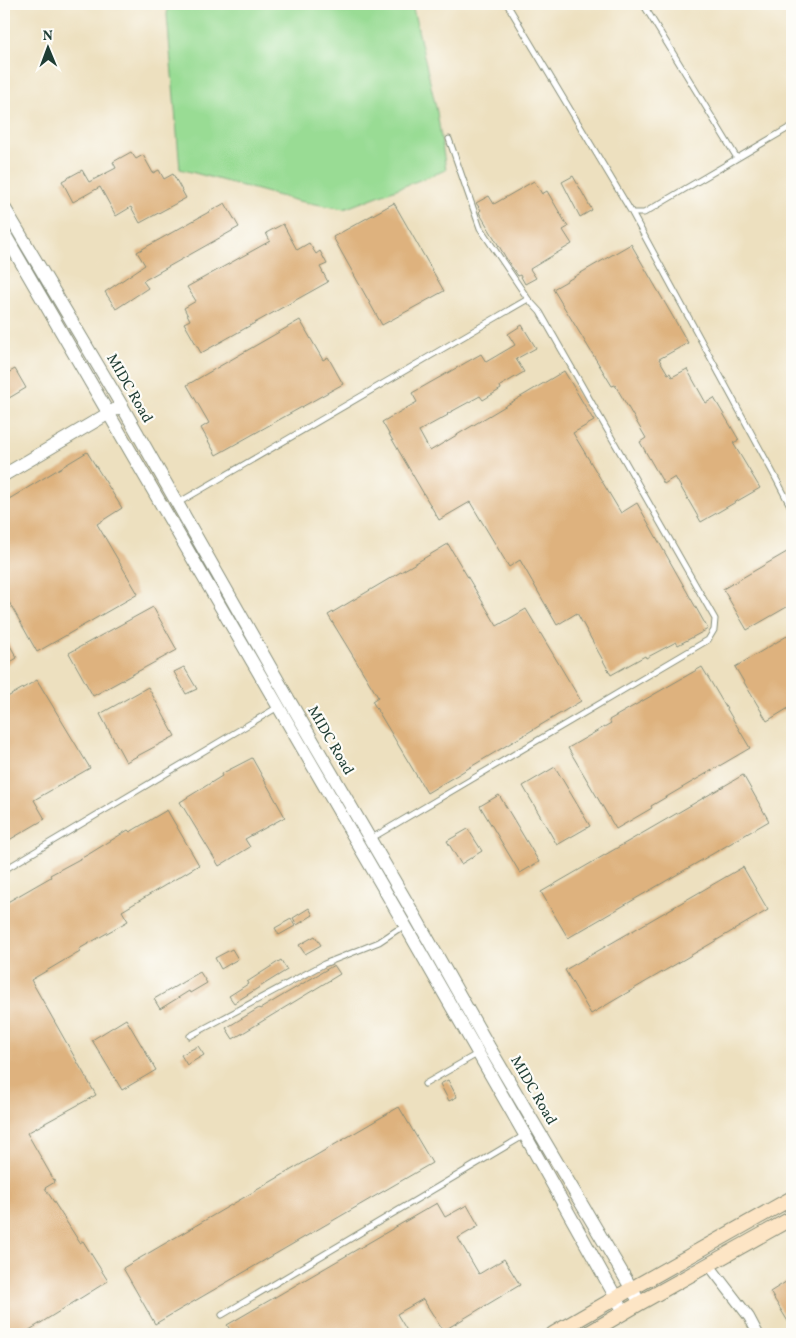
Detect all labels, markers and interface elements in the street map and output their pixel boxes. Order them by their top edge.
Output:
north arrow [22,22,72,72]
text: N [43,27,53,46]
street label: MIDC Road [100,350,157,427]
street label: MIDC Road [301,702,358,779]
street label: MIDC Road [504,1052,561,1129]

